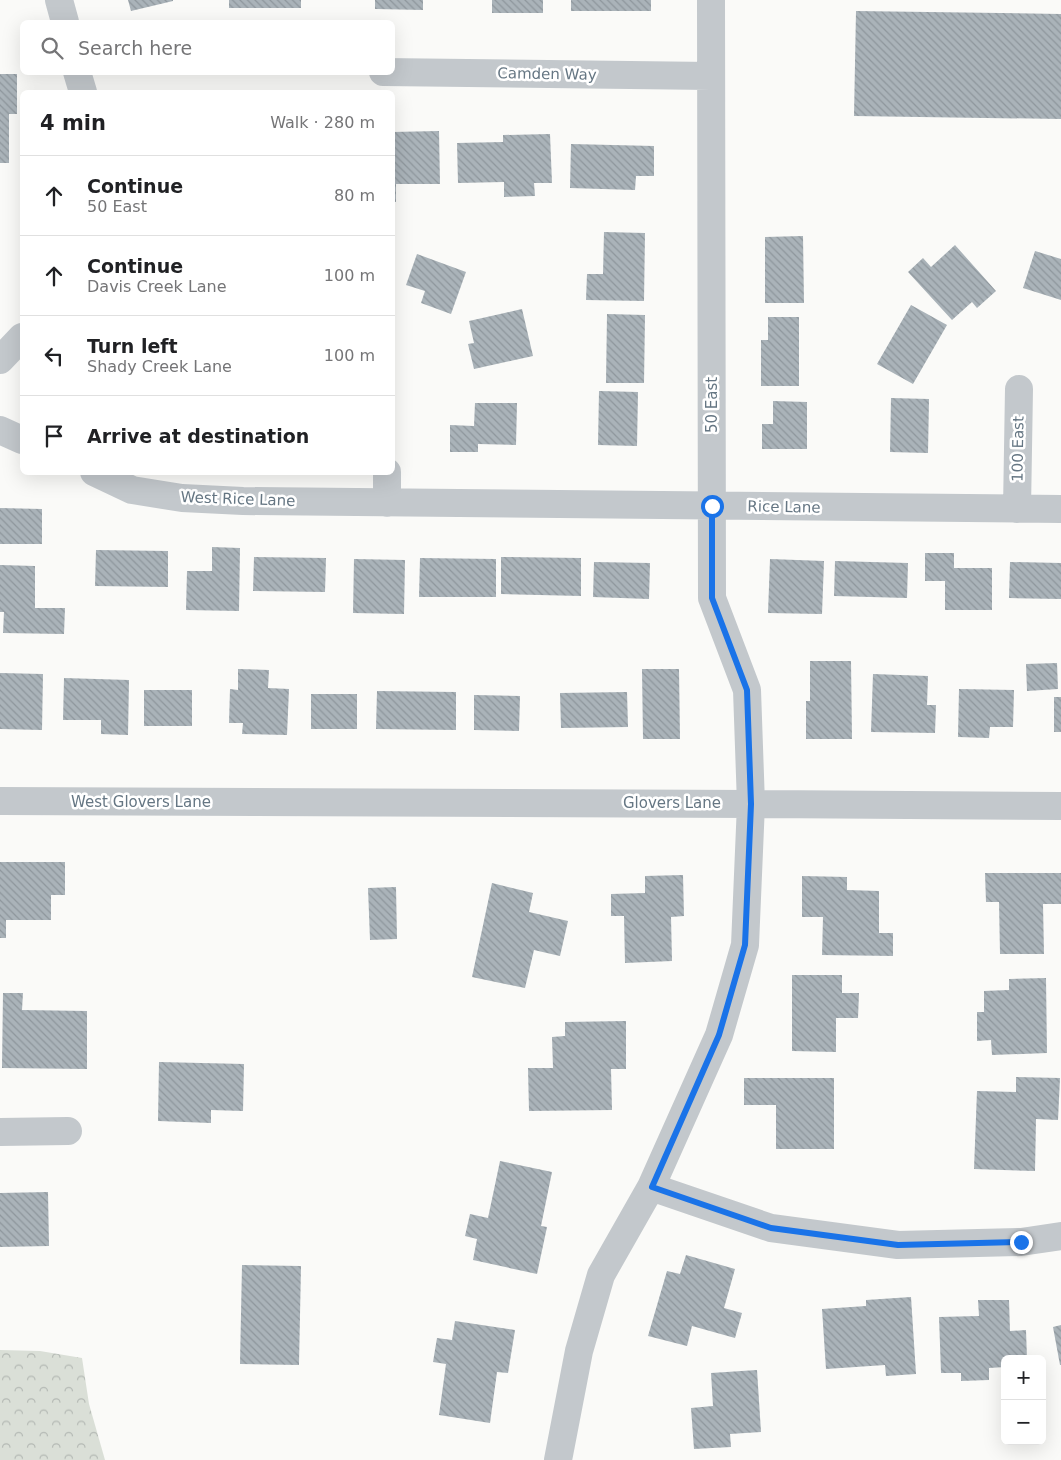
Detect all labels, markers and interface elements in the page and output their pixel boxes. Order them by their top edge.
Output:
search box [20,20,395,75]
icon: search [38,34,66,62]
text: Search here [78,37,192,59]
street label: Camden Way [497,64,597,84]
text: 4 min [40,111,106,135]
text: Walk · 280 m [270,113,375,132]
text: Continue [87,175,183,197]
icon: ahead [40,182,68,210]
text: 80 m [334,186,375,205]
text: 50 East [87,197,147,216]
text: Continue [87,255,183,277]
icon: ahead [40,262,68,290]
text: 100 m [324,266,375,285]
text: Davis Creek Lane [87,277,227,296]
text: Turn left [87,335,178,357]
icon: left [40,342,68,370]
text: 100 m [324,346,375,365]
text: Shady Creek Lane [87,357,232,376]
street label: 50 East [703,377,721,433]
street label: 100 East [1008,416,1028,482]
icon: arrive [40,422,68,450]
text: Arrive at destination [87,425,309,447]
street label: West Rice Lane [180,488,296,510]
route start [701,495,724,518]
street label: Rice Lane [747,497,821,517]
street label: West Glovers Lane [71,793,211,811]
street label: Glovers Lane [623,794,721,812]
route end [1010,1231,1033,1254]
map controls [1001,1355,1046,1445]
button: + [1001,1355,1046,1400]
button: − [1001,1400,1046,1445]

